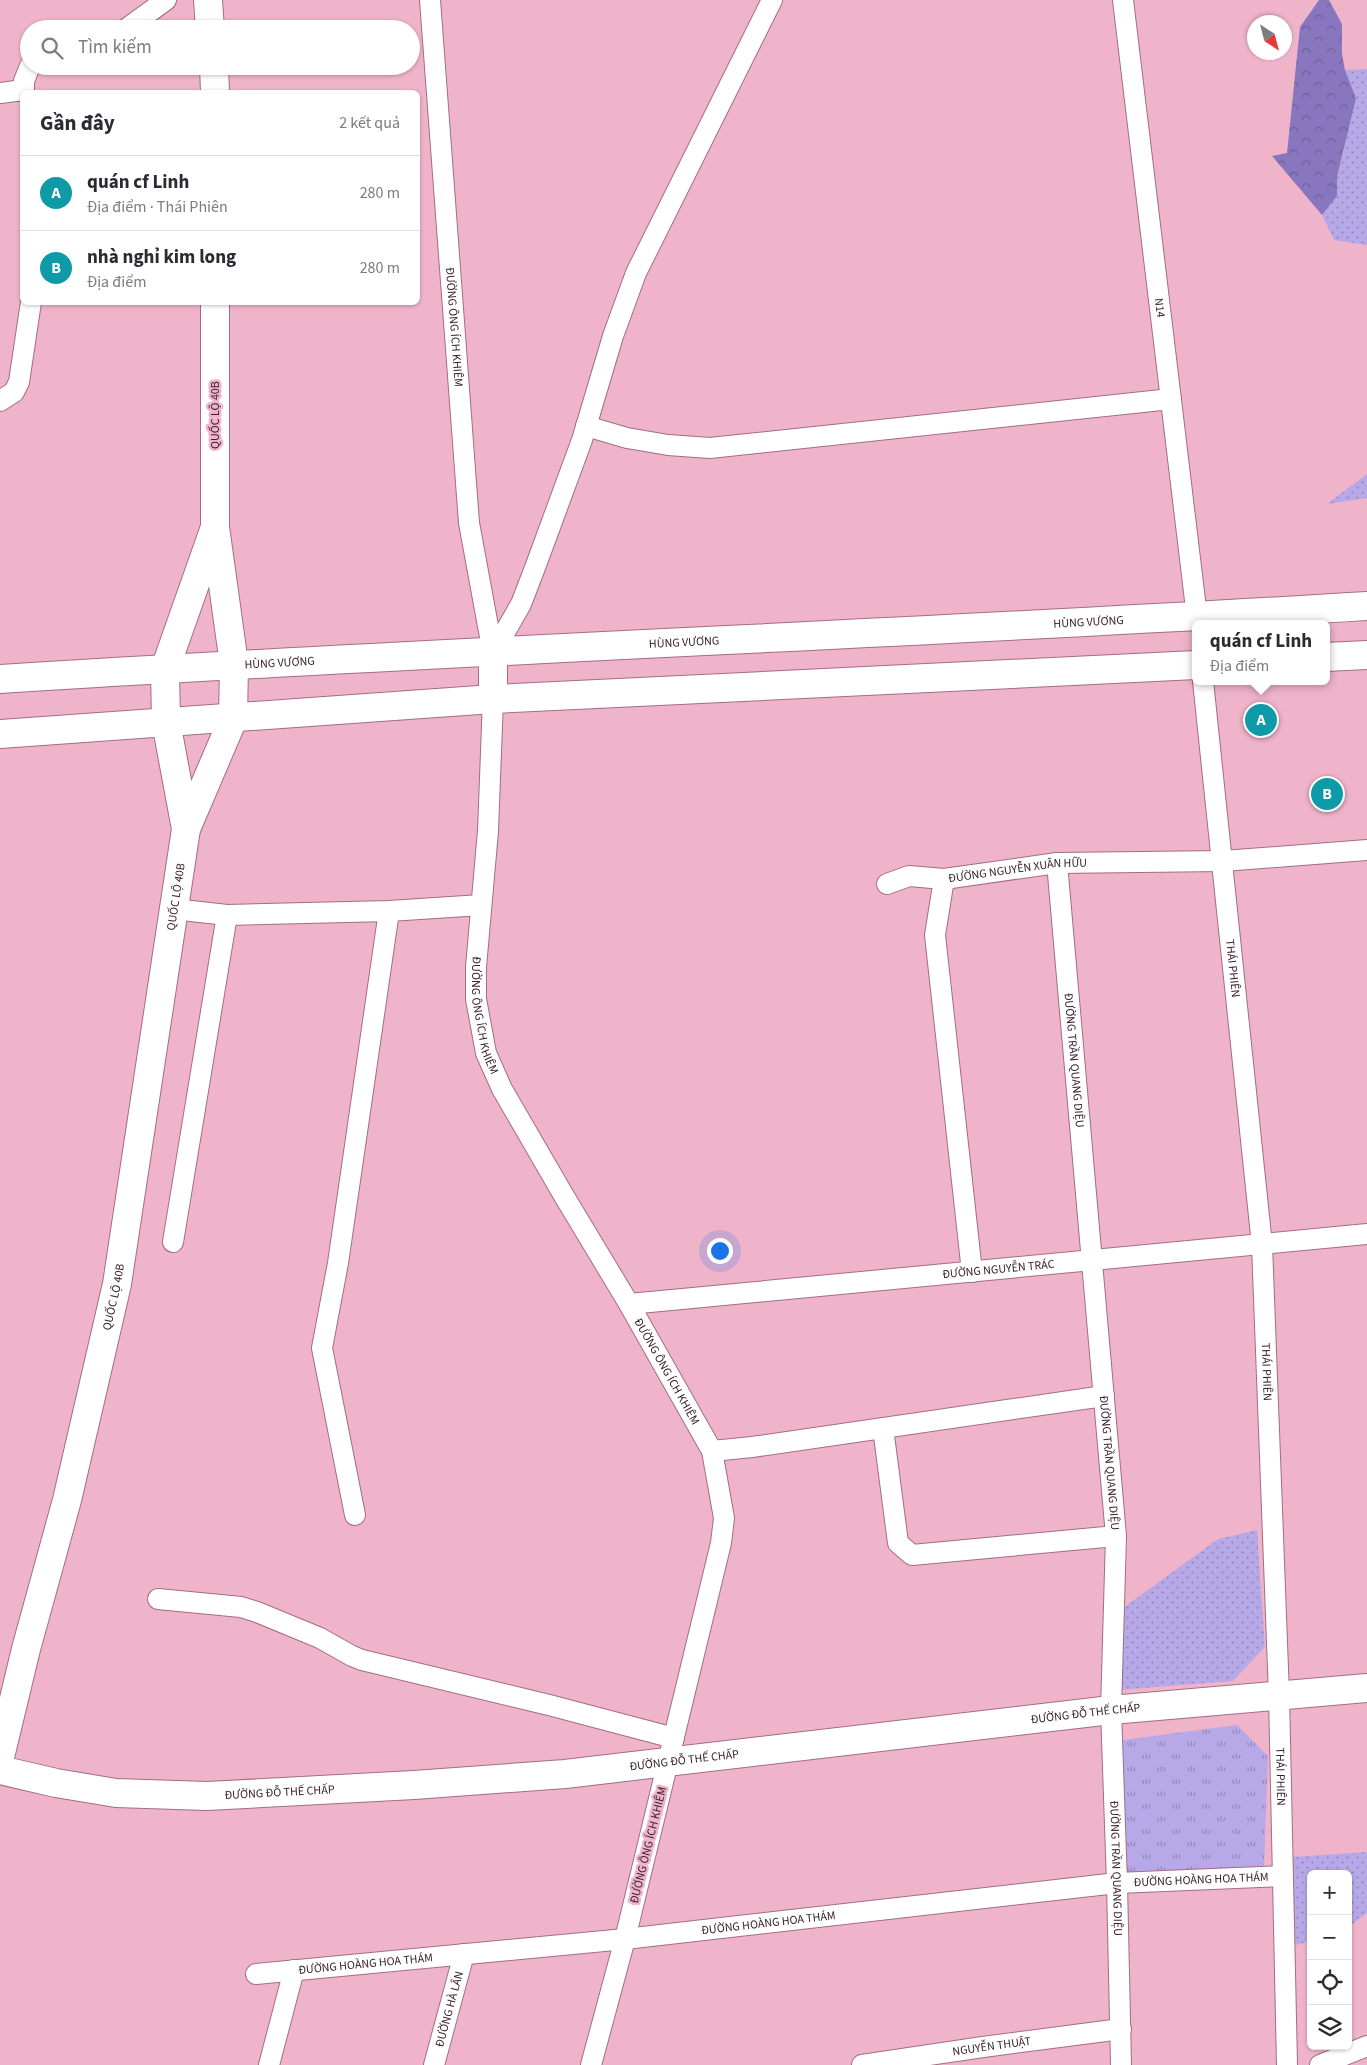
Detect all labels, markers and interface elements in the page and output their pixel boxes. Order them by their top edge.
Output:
north arrow [1247,15,1292,60]
search box [20,20,420,75]
icon: search [38,34,66,62]
text: Tìm kiếm [78,34,152,61]
text: Gần đây [40,108,115,138]
text: 2 kết quả [339,112,400,134]
text: quán cf Linh [87,169,189,196]
text: A [51,182,61,204]
text: 280 m [360,182,400,204]
text: Địa điểm · Thái Phiên [87,196,228,218]
text: nhà nghỉ kim long [87,244,236,271]
text: B [51,257,61,279]
text: 280 m [360,257,400,279]
street label: ĐƯỜNG ÔNG ÍCH KHIÊM [441,267,467,388]
text: Địa điểm [87,271,147,293]
street label: N14 [1150,297,1169,319]
street label: QUỐC LỘ 40B [207,381,224,449]
street label: HÙNG VƯƠNG [1053,612,1124,633]
popup [1192,620,1330,685]
text: quán cf Linh [1210,628,1312,655]
street label: HÙNG VƯƠNG [649,632,720,653]
street label: HÙNG VƯƠNG [244,653,315,674]
text: Địa điểm [1210,655,1269,677]
pin: A [1245,701,1277,739]
pin: B [1311,775,1343,813]
street label: ĐƯỜNG NGUYỄN XUÂN HỮU [947,855,1087,887]
street label: QUỐC LỘ 40B [163,862,190,932]
street label: THÁI PHIÊN [1221,939,1244,998]
street label: ĐƯỜNG ÔNG ÍCH KHIÊM [467,956,502,1077]
street label: ĐƯỜNG TRẦN QUANG DIỆU [1059,992,1088,1128]
your location [707,1238,733,1264]
street label: ĐƯỜNG NGUYỄN TRÁC [942,1256,1055,1283]
street label: QUỐC LỘ 40B [99,1262,129,1332]
street label: ĐƯỜNG ÔNG ÍCH KHIÊM [630,1315,703,1428]
street label: THÁI PHIÊN [1257,1342,1276,1401]
street label: ĐƯỜNG TRẦN QUANG DIỆU [1095,1395,1123,1531]
street label: ĐƯỜNG ĐỖ THẾ CHẤP [1030,1700,1141,1728]
street label: ĐƯỜNG ĐỖ THẾ CHẤP [629,1746,740,1775]
street label: THÁI PHIÊN [1271,1747,1289,1806]
street label: ĐƯỜNG ĐỖ THẾ CHẤP [224,1781,335,1804]
street label: ĐƯỜNG ÔNG ÍCH KHIÊM [626,1785,671,1905]
street label: ĐƯỜNG TRẦN QUANG DIỆU [1105,1800,1126,1936]
street label: ĐƯỜNG HOÀNG HOA THÁM [1133,1869,1269,1891]
map controls [1307,1870,1352,2050]
button: + [1307,1870,1352,1915]
street label: ĐƯỜNG HOÀNG HOA THÁM [700,1907,837,1939]
button: − [1307,1915,1352,1960]
street label: ĐƯỜNG HOÀNG HOA THÁM [298,1949,434,1979]
button: locate [1307,1960,1352,2005]
street label: ĐƯỜNG HÀ LÂN [431,1969,468,2049]
button: layers [1307,2005,1352,2050]
street label: NGUYỄN THUẬT [951,2033,1033,2060]

